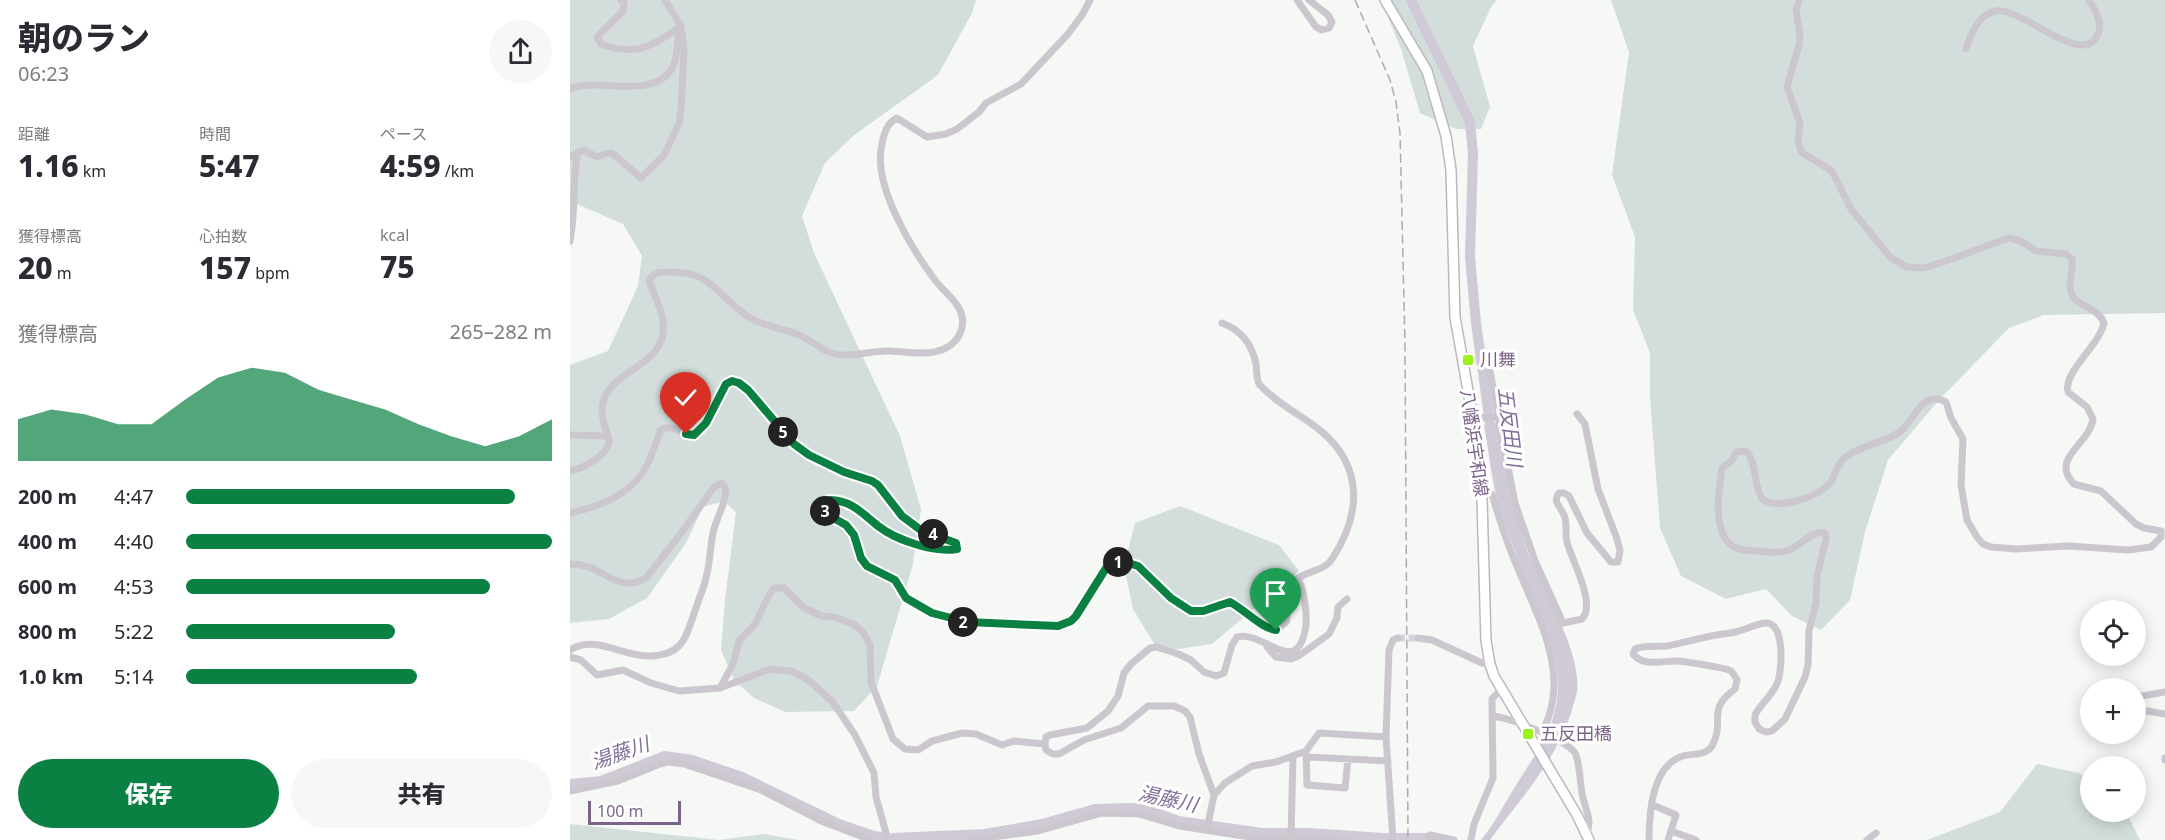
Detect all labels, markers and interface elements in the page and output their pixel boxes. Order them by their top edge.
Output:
text: 朝のラン [18,15,150,60]
button: share [489,20,552,83]
text: 06:23 [18,60,69,87]
text: 距離 [18,123,50,145]
text: 時間 [199,123,231,145]
text: ペース [380,123,427,145]
text: 1.16 [18,145,79,186]
text: 5:47 [199,145,260,186]
text: 4:59 [380,145,441,186]
text: km [79,160,106,182]
text: /km [441,160,474,182]
text: kcal [380,224,409,246]
text: 獲得標高 [18,225,82,247]
text: 心拍数 [199,225,247,247]
text: 75 [380,246,415,287]
text: 20 [18,247,53,288]
text: 157 [199,247,251,288]
text: m [53,262,72,284]
text: bpm [251,262,290,284]
text: 265–282 m [449,318,552,345]
text: 獲得標高 [18,320,98,347]
place label: 川舞 [1480,347,1516,371]
marker: 川舞 [1461,353,1475,367]
pin [660,372,711,434]
icon: check [669,381,702,414]
water label: 五反田川 [1492,386,1529,470]
street label: 八幡浜宇和線 [1456,388,1494,498]
pin: 5 [768,417,798,447]
text: 5 [778,421,788,443]
text: 200 m [18,483,77,510]
text: 4:47 [114,483,154,510]
pin: 3 [810,496,840,526]
text: 3 [820,500,830,522]
pin: 4 [918,519,948,549]
text: 4 [928,523,938,545]
text: 400 m [18,528,77,555]
text: 4:40 [114,528,154,555]
pin: 1 [1103,547,1133,577]
text: 1 [1113,551,1123,573]
pin [1250,568,1301,630]
text: 600 m [18,573,77,600]
text: 4:53 [114,573,154,600]
icon: arrive [1259,577,1292,610]
map controls [2080,600,2146,822]
button: locate [2080,600,2146,666]
pin: 2 [948,607,978,637]
text: 2 [958,611,968,633]
text: 800 m [18,618,77,645]
text: 5:22 [114,618,154,645]
text: 1.0 km [18,663,84,690]
text: 5:14 [114,663,154,690]
button: + [2080,678,2146,744]
place label: 五反田橋 [1540,721,1612,745]
marker: 五反田橋 [1521,727,1535,741]
water label: 湯藤川 [587,729,654,775]
button: − [2080,756,2146,822]
button: 保存 [18,759,279,828]
button: 共有 [291,759,552,828]
water label: 湯藤川 [1136,779,1202,818]
scale bar [588,798,681,826]
text: 100 m [597,800,644,822]

